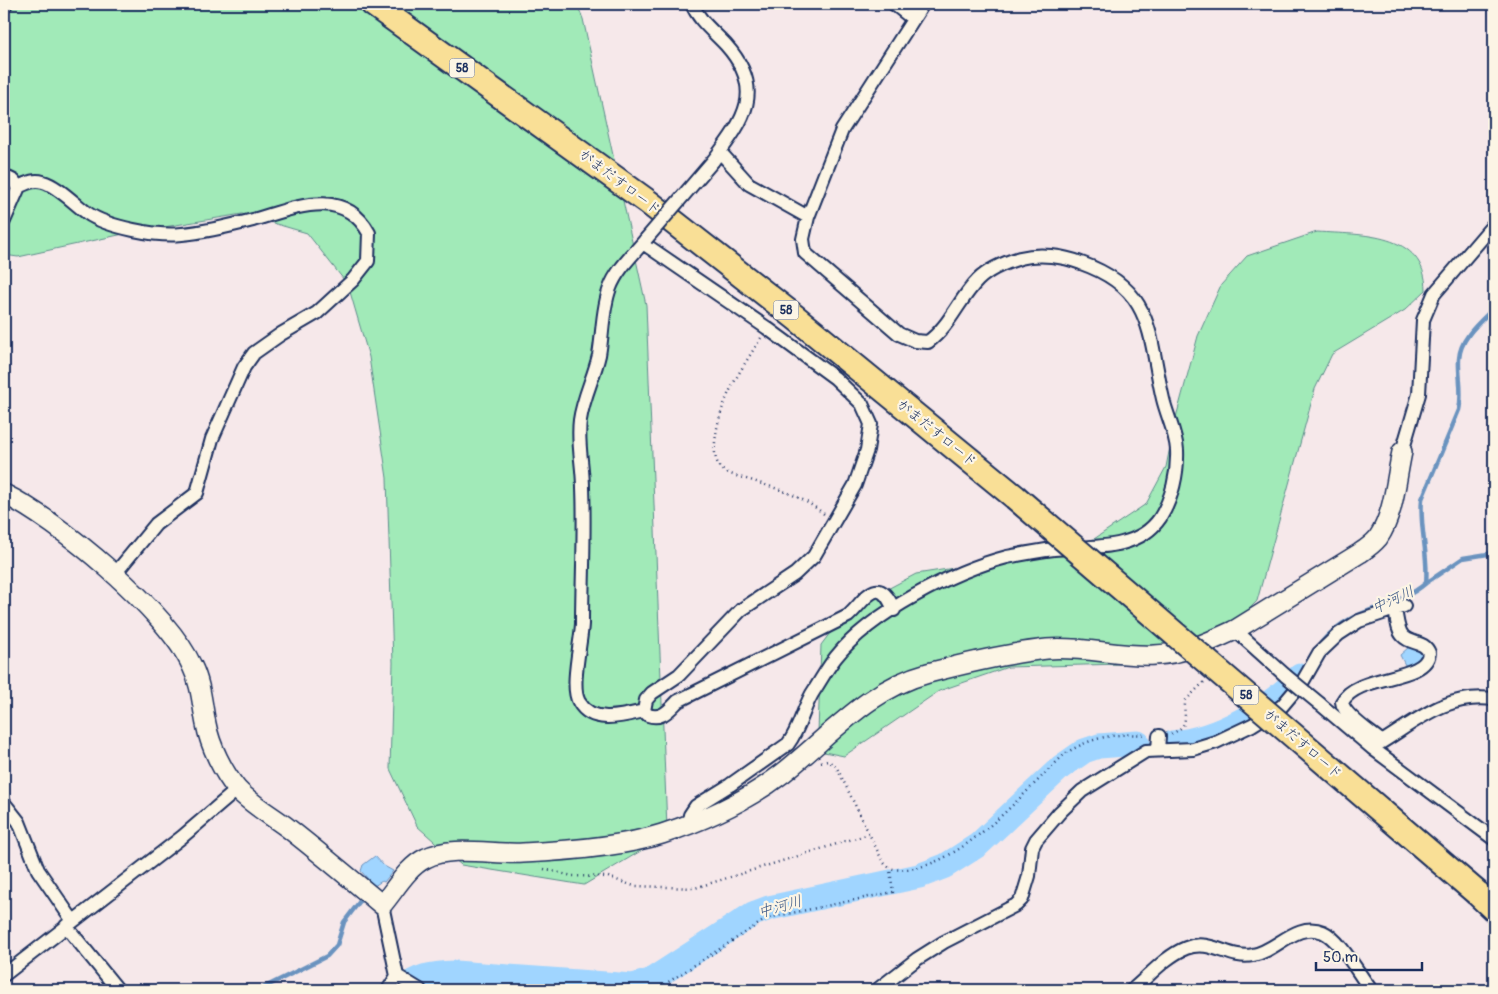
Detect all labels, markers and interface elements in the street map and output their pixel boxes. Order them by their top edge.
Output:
road number: 58 [450,58,474,78]
street label: がまだすロード [576,146,664,218]
road number: 58 [774,300,798,320]
street label: がまだすロード [894,396,980,470]
water label: 中河川 [1369,582,1417,618]
road number: 58 [1234,686,1258,704]
street label: がまだすロード [1260,705,1346,783]
water label: 中河川 [756,892,804,922]
scale bar [1316,939,1422,971]
text: 50 m [1323,948,1358,967]

